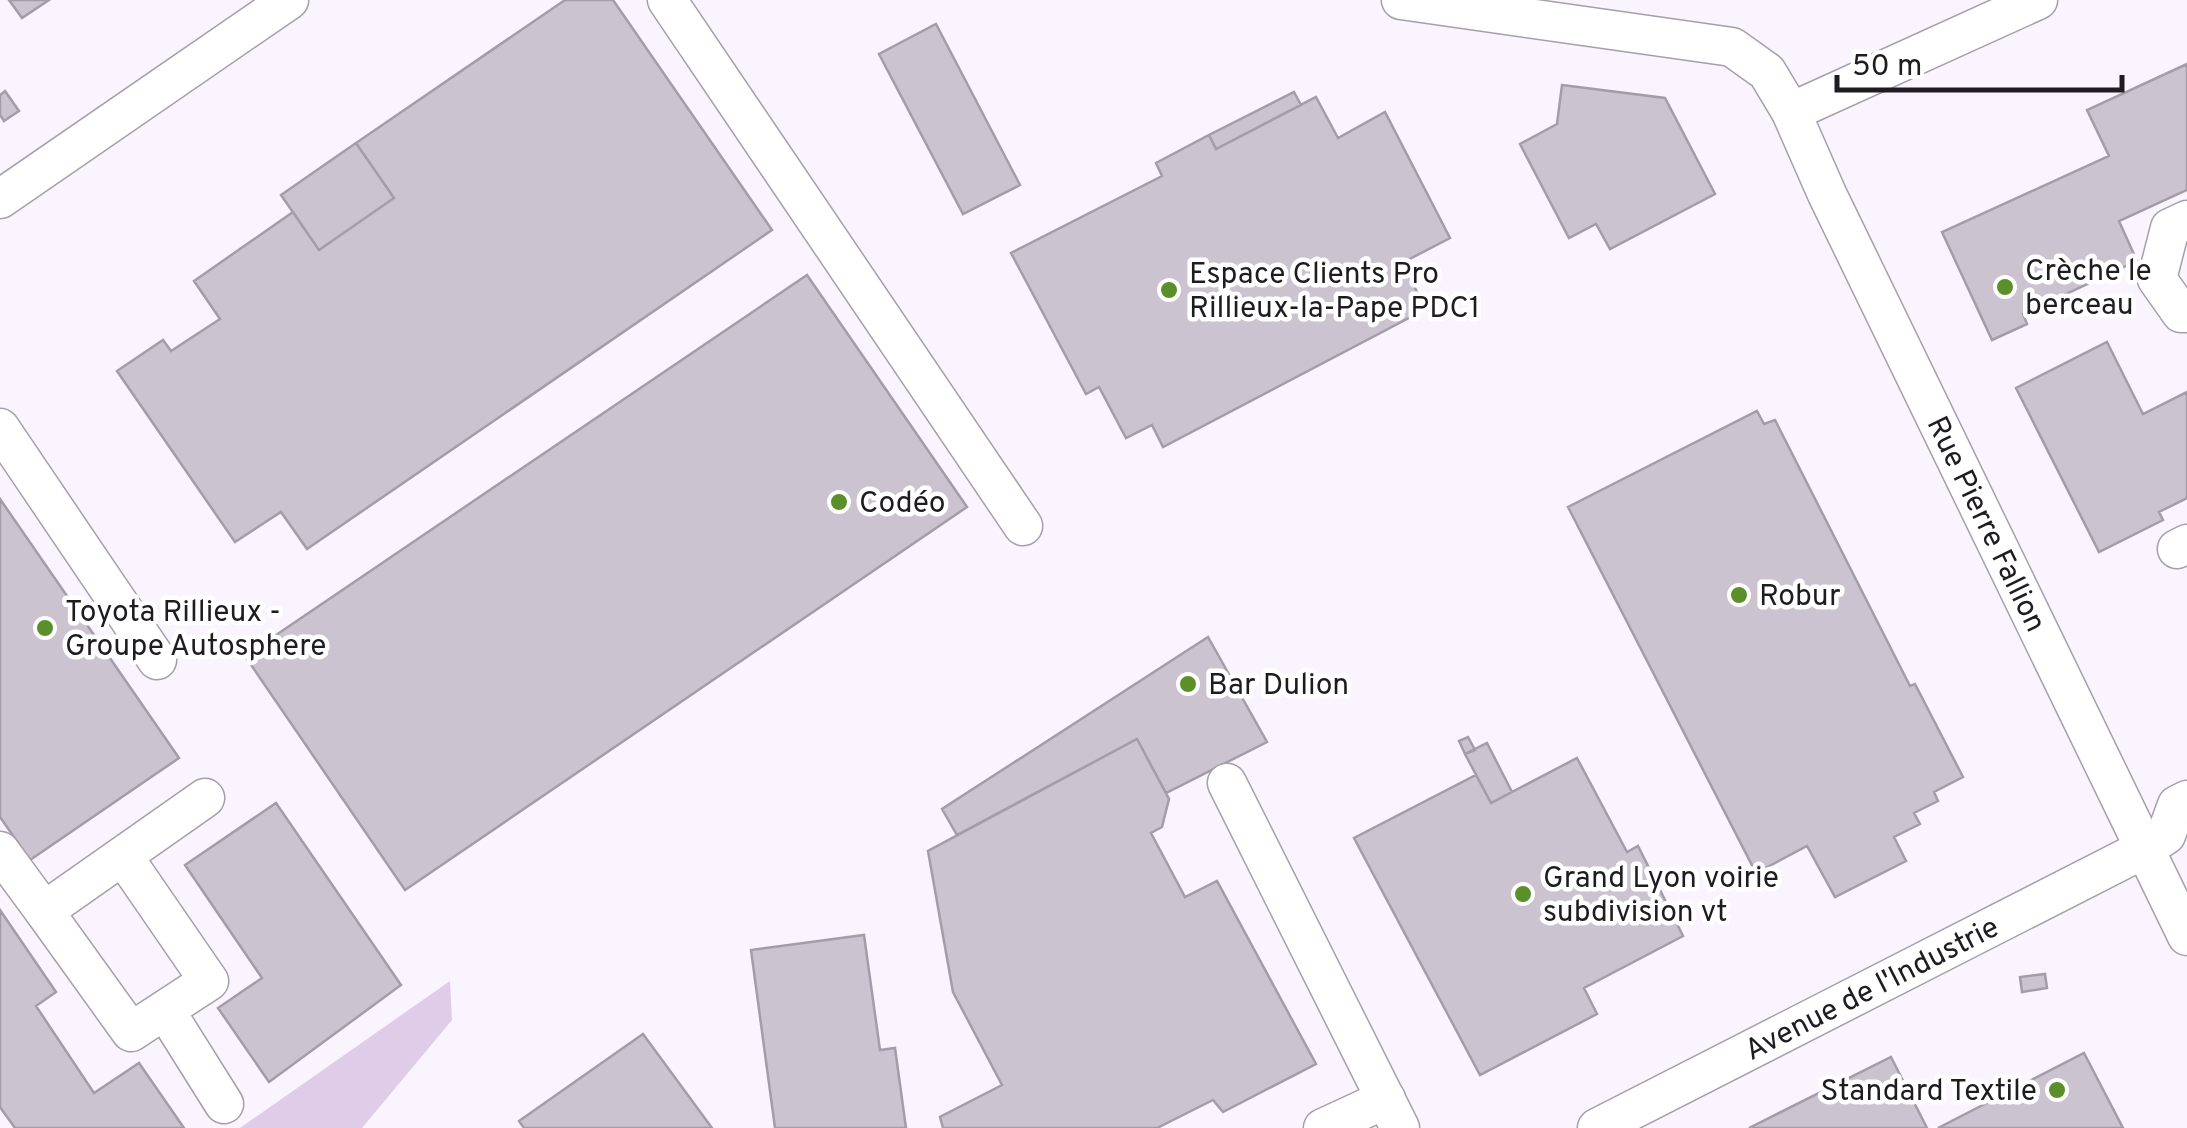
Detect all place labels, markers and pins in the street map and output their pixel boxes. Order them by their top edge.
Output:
place label: Crèche le berceau [2025,254,2152,325]
place label: Espace Clients Pro Rillieux-la-Pape PDC1 [1189,257,1480,328]
marker: Crèche le berceau [1994,276,2016,298]
marker: Espace Clients Pro Rillieux-la-Pape PDC1 [1158,279,1180,301]
place label: Codéo [859,486,946,523]
marker: Codéo [828,491,850,513]
place label: Robur [1759,579,1841,616]
marker: Robur [1728,584,1750,606]
place label: Toyota Rillieux - Groupe Autosphere [65,595,326,666]
marker: Toyota Rillieux - Groupe Autosphere [34,617,56,639]
place label: Bar Dulion [1208,668,1349,705]
marker: Bar Dulion [1177,673,1199,695]
place label: Grand Lyon voirie subdivision vt [1543,861,1779,932]
marker: Grand Lyon voirie subdivision vt [1512,883,1534,905]
place label: Standard Textile [1821,1074,2037,1111]
marker: Standard Textile [2046,1079,2068,1101]

